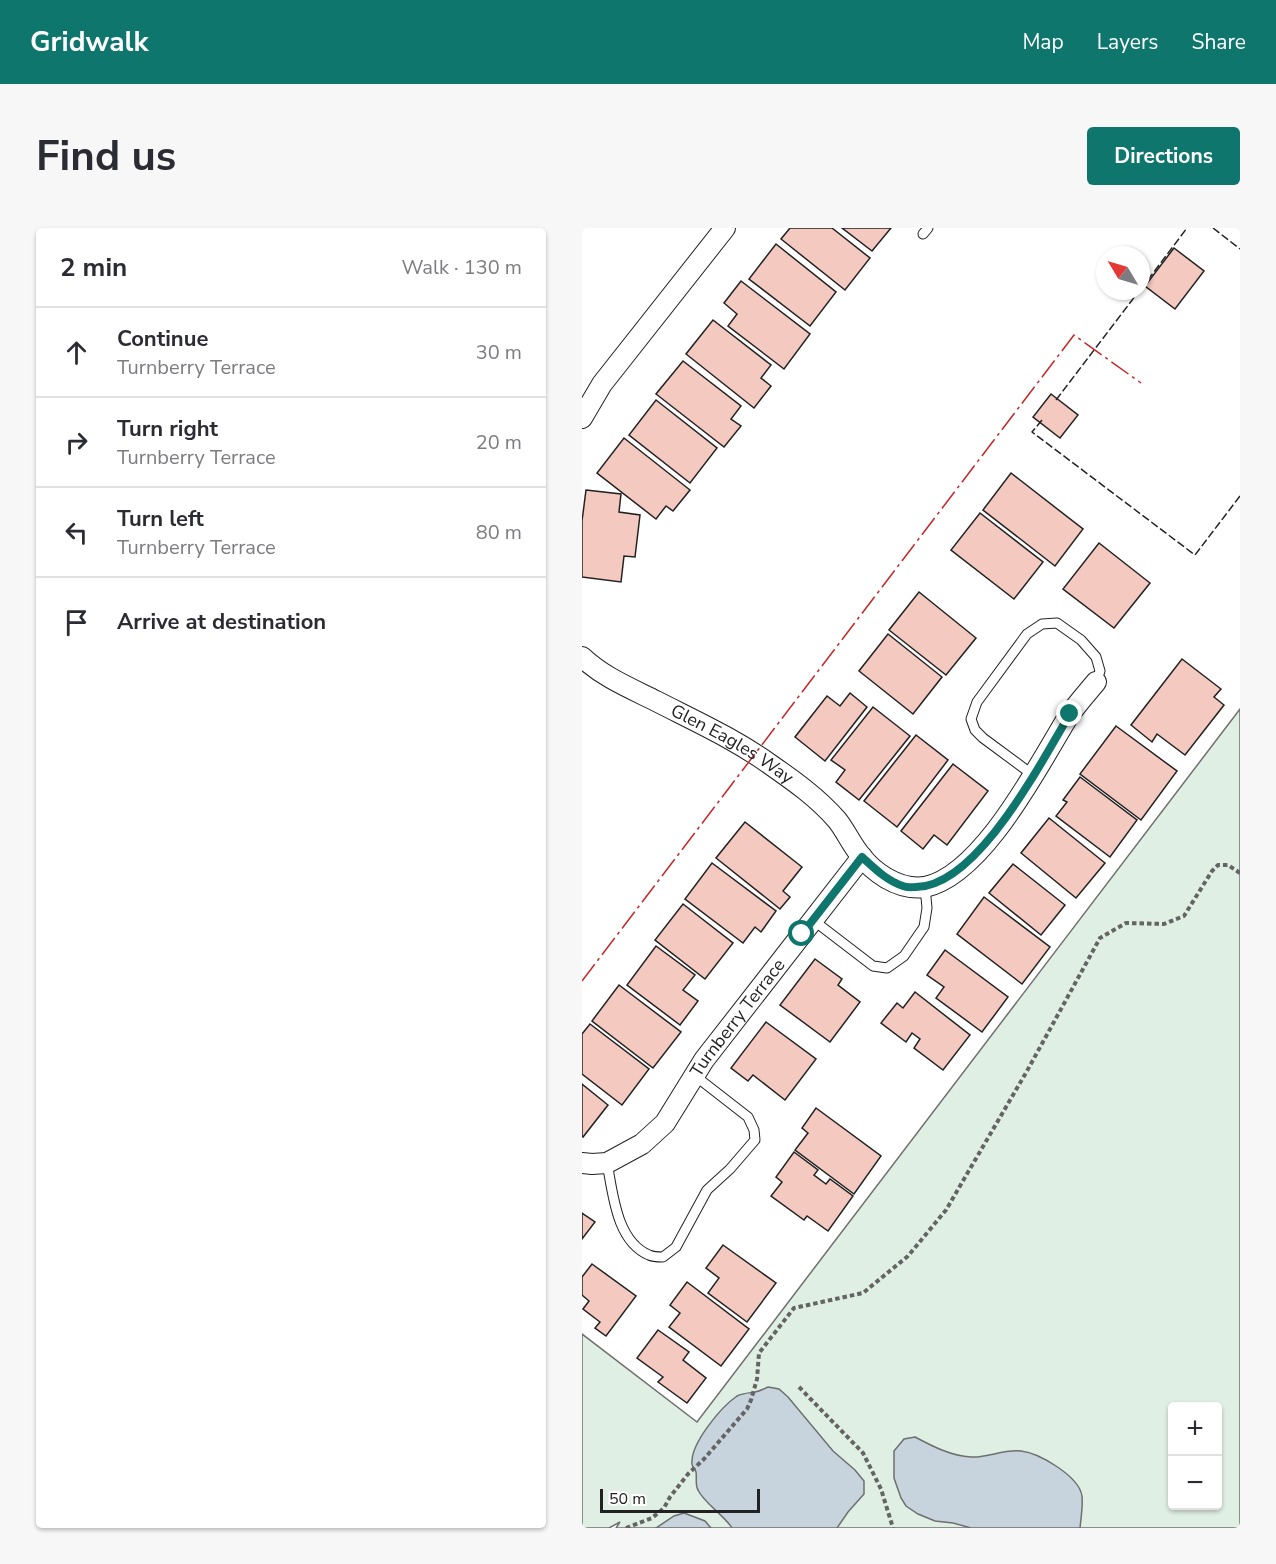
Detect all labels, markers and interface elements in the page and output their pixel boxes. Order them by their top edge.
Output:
text: Gridwalk [30,23,148,61]
text: Map [1022,28,1064,56]
text: Layers [1097,28,1158,56]
text: Share [1191,28,1246,56]
button: Directions [1087,127,1240,185]
text: Find us [36,128,176,185]
north arrow [1096,246,1150,300]
text: 2 min [60,250,127,285]
text: Walk · 130 m [402,254,522,281]
text: Continue [117,324,208,354]
icon: ahead [60,336,93,369]
text: 30 m [476,339,522,366]
text: Turnberry Terrace [117,354,276,381]
text: Turn right [117,414,218,444]
icon: right [60,426,93,459]
text: 20 m [476,429,522,456]
text: Turnberry Terrace [117,444,276,471]
text: Turn left [117,504,204,534]
icon: left [60,516,93,549]
text: 80 m [476,519,522,546]
text: Turnberry Terrace [117,534,276,561]
icon: arrive [60,606,93,639]
text: Arrive at destination [117,607,326,637]
street label: Glen Eagles Way [667,698,799,790]
route end [1056,700,1082,726]
route start [788,920,814,946]
street label: Turnberry Terrace [685,954,790,1081]
map controls [1168,1402,1222,1510]
button: + [1168,1402,1222,1456]
button: − [1168,1456,1222,1510]
scale bar [600,1486,760,1514]
text: 50 m [609,1488,646,1510]

